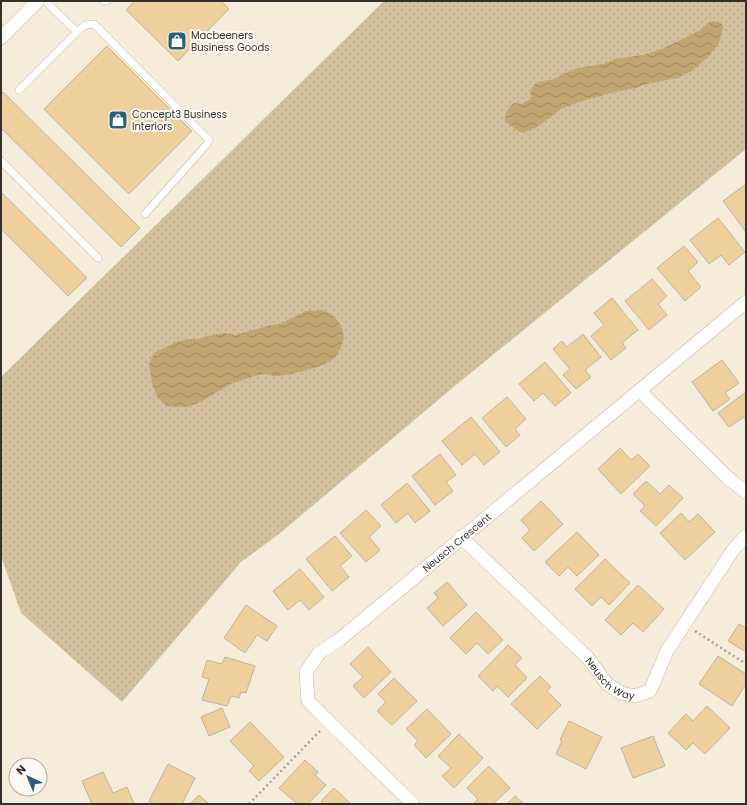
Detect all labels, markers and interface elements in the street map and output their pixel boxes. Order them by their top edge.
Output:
place label: Macbeeners Business Goods [191,28,269,55]
shop icon: Macbeeners Business Goods [166,30,188,52]
place label: Concept3 Business Interiors [132,107,227,134]
shop icon: Concept3 Business Interiors [107,109,129,131]
street label: Neusch Crescent [419,509,495,575]
street label: Neusch Way [582,654,636,703]
north arrow [8,757,48,797]
text: N [13,761,30,778]

